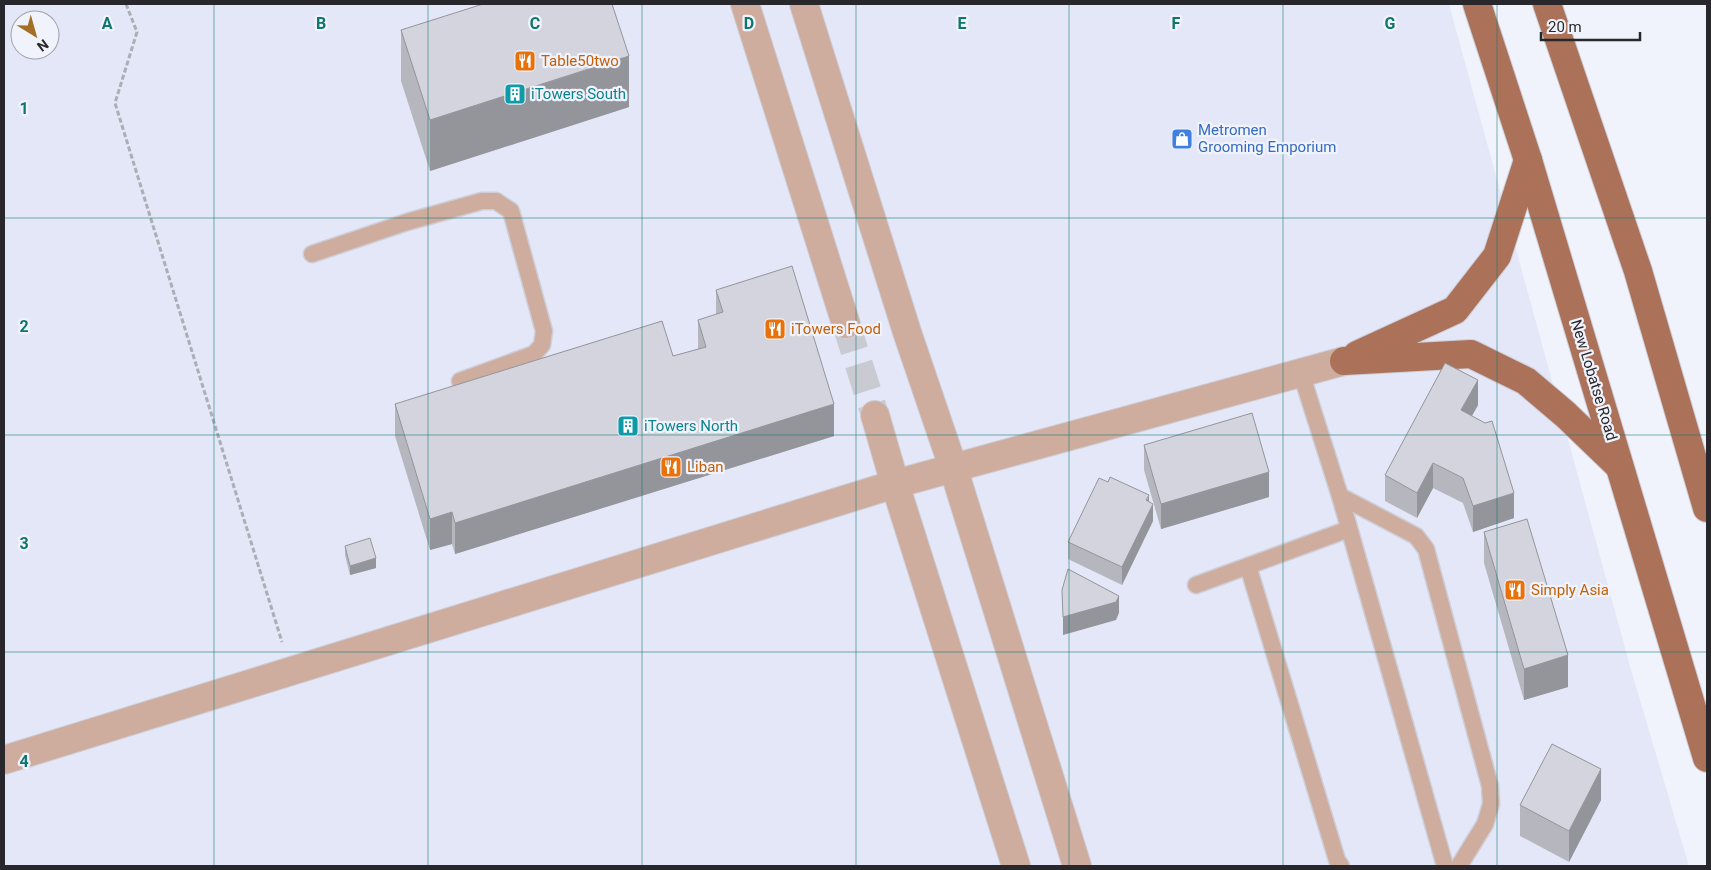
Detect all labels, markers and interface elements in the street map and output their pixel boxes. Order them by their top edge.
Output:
north arrow [10,10,60,60]
scale bar [1541,10,1640,42]
text: A [102,14,113,33]
text: B [316,14,326,33]
text: C [530,14,540,33]
text: D [744,14,754,33]
text: E [958,14,967,33]
text: F [1172,14,1181,33]
text: G [1385,14,1396,33]
text: 20 m [1548,18,1582,36]
text: N [34,36,52,55]
restaurant icon: Table50two [513,49,537,73]
place label: Table50two [541,52,619,70]
building icon: iTowers South [503,82,527,106]
place label: iTowers South [531,85,626,103]
text: 1 [19,99,29,118]
place label: Metromen Grooming Emporium [1198,121,1336,156]
shop icon: Metromen Grooming Emporium [1170,127,1194,151]
text: 2 [19,317,29,336]
restaurant icon: iTowers Food [763,317,787,341]
street label: New Lobatse Road [1567,317,1621,443]
place label: iTowers Food [791,320,881,338]
building icon: iTowers North [616,414,640,438]
place label: iTowers North [644,417,738,435]
restaurant icon: Liban [659,455,683,479]
place label: Liban [687,458,724,476]
text: 3 [19,534,29,553]
restaurant icon: Simply Asia [1503,578,1527,602]
place label: Simply Asia [1531,581,1609,599]
text: 4 [19,752,29,771]

